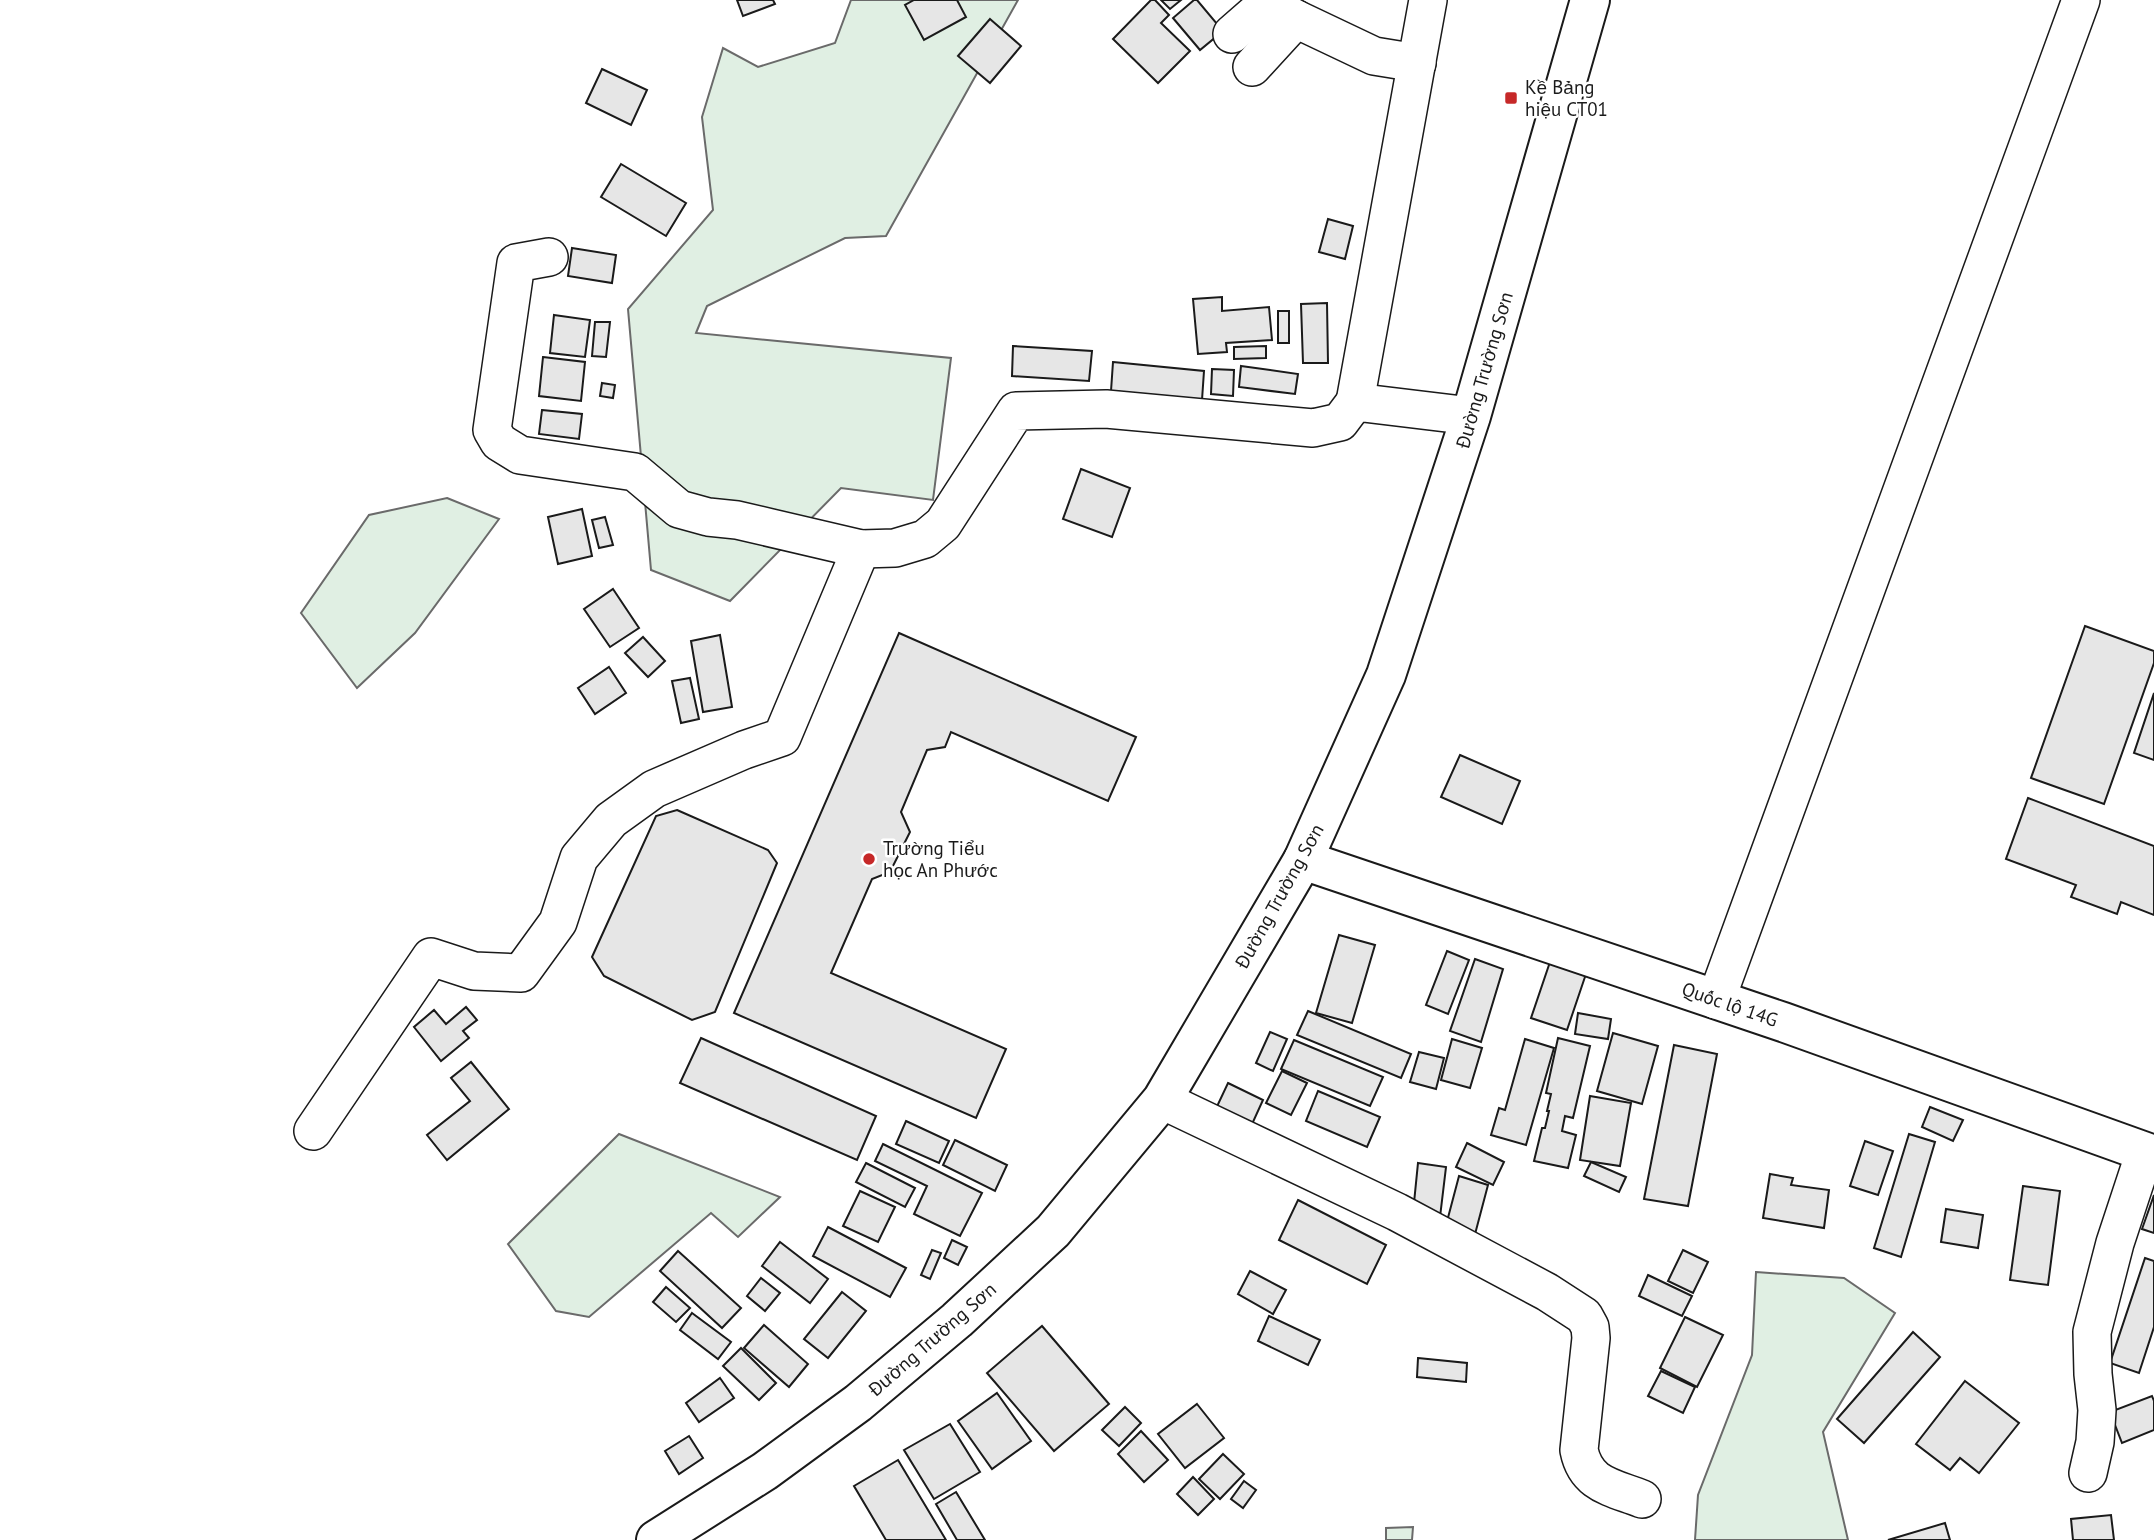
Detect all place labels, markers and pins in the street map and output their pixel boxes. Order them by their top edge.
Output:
place label: Kề Bảng hiệu CT01 [1525,75,1608,121]
marker: Kề Bảng hiệu CT01 [1503,90,1519,106]
place label: Trường Tiểu học An Phước [883,836,998,882]
marker: Trường Tiểu học An Phước [861,851,877,867]

